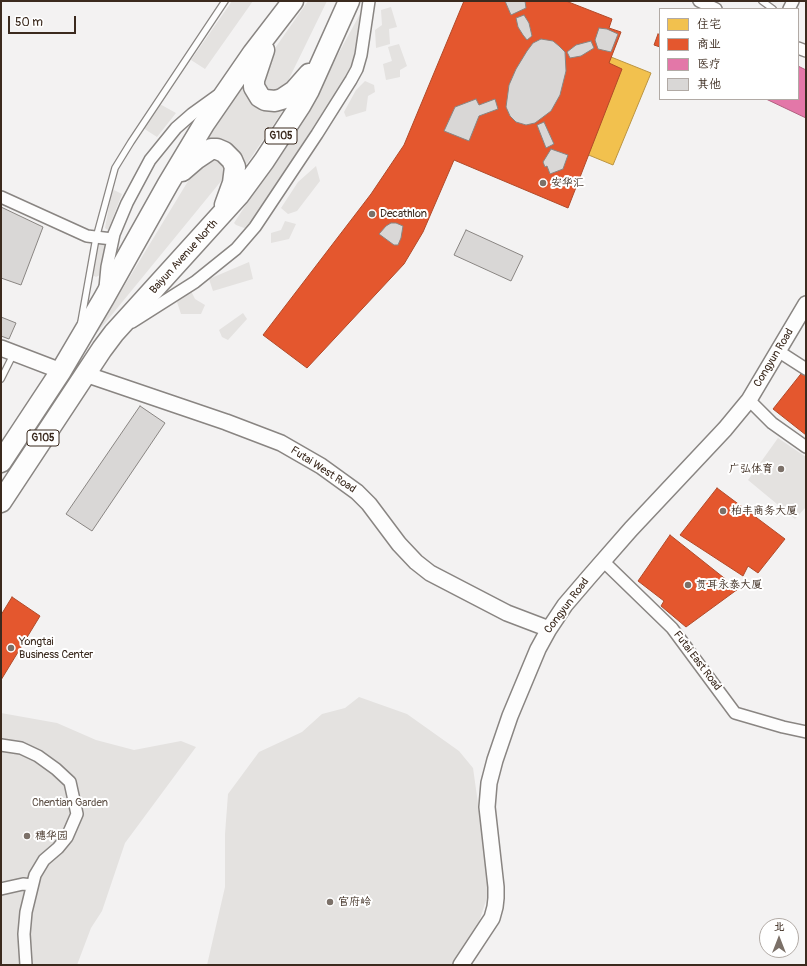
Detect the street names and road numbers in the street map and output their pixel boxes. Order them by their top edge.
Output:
road number: G105 [265,128,297,144]
street label: Baiyun Avenue North [147,217,221,297]
street label: Congyun Road [751,326,797,390]
road number: G105 [27,430,59,446]
street label: Futai West Road [288,444,358,496]
street label: Congyun Road [542,576,592,636]
street label: Futai East Road [670,629,724,693]

